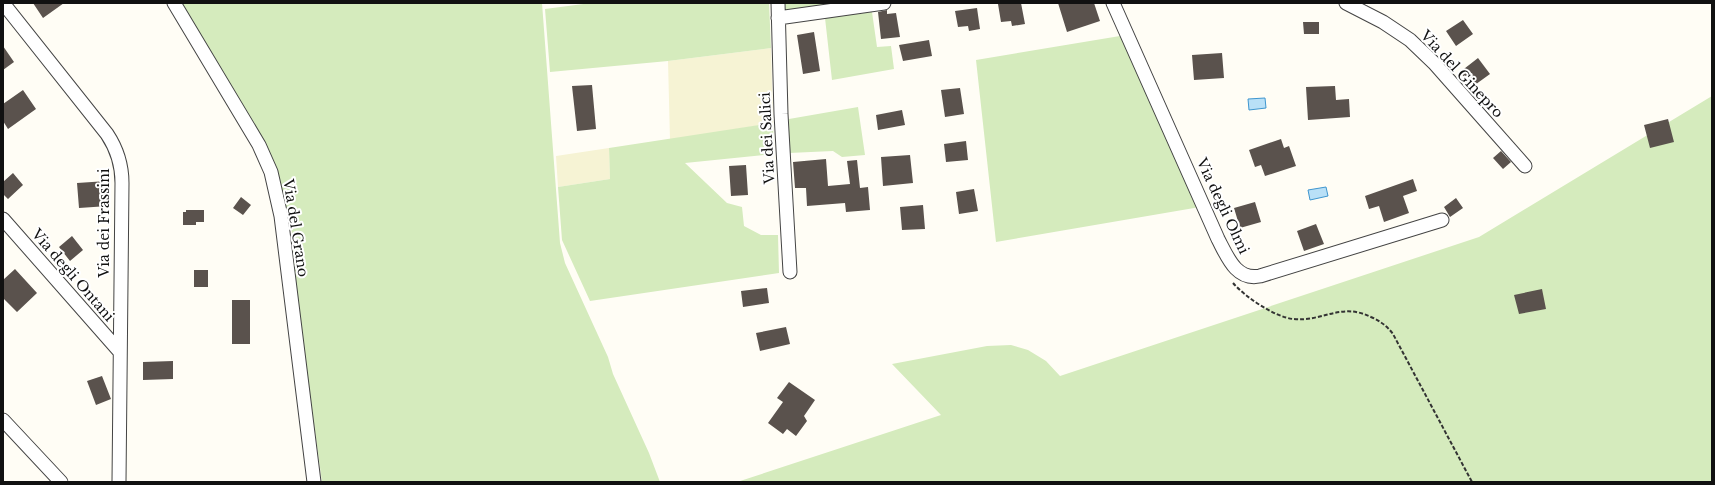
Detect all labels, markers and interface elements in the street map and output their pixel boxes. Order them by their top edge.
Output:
street label: Via del Ginepro [1416,26,1507,121]
street label: Via dei Salici [756,91,778,185]
street label: Via degli Olmi [1192,154,1253,257]
street label: Via dei Frassini [95,168,113,279]
street label: Via del Grano [279,177,313,278]
street label: Via degli Ontani [27,224,118,325]

